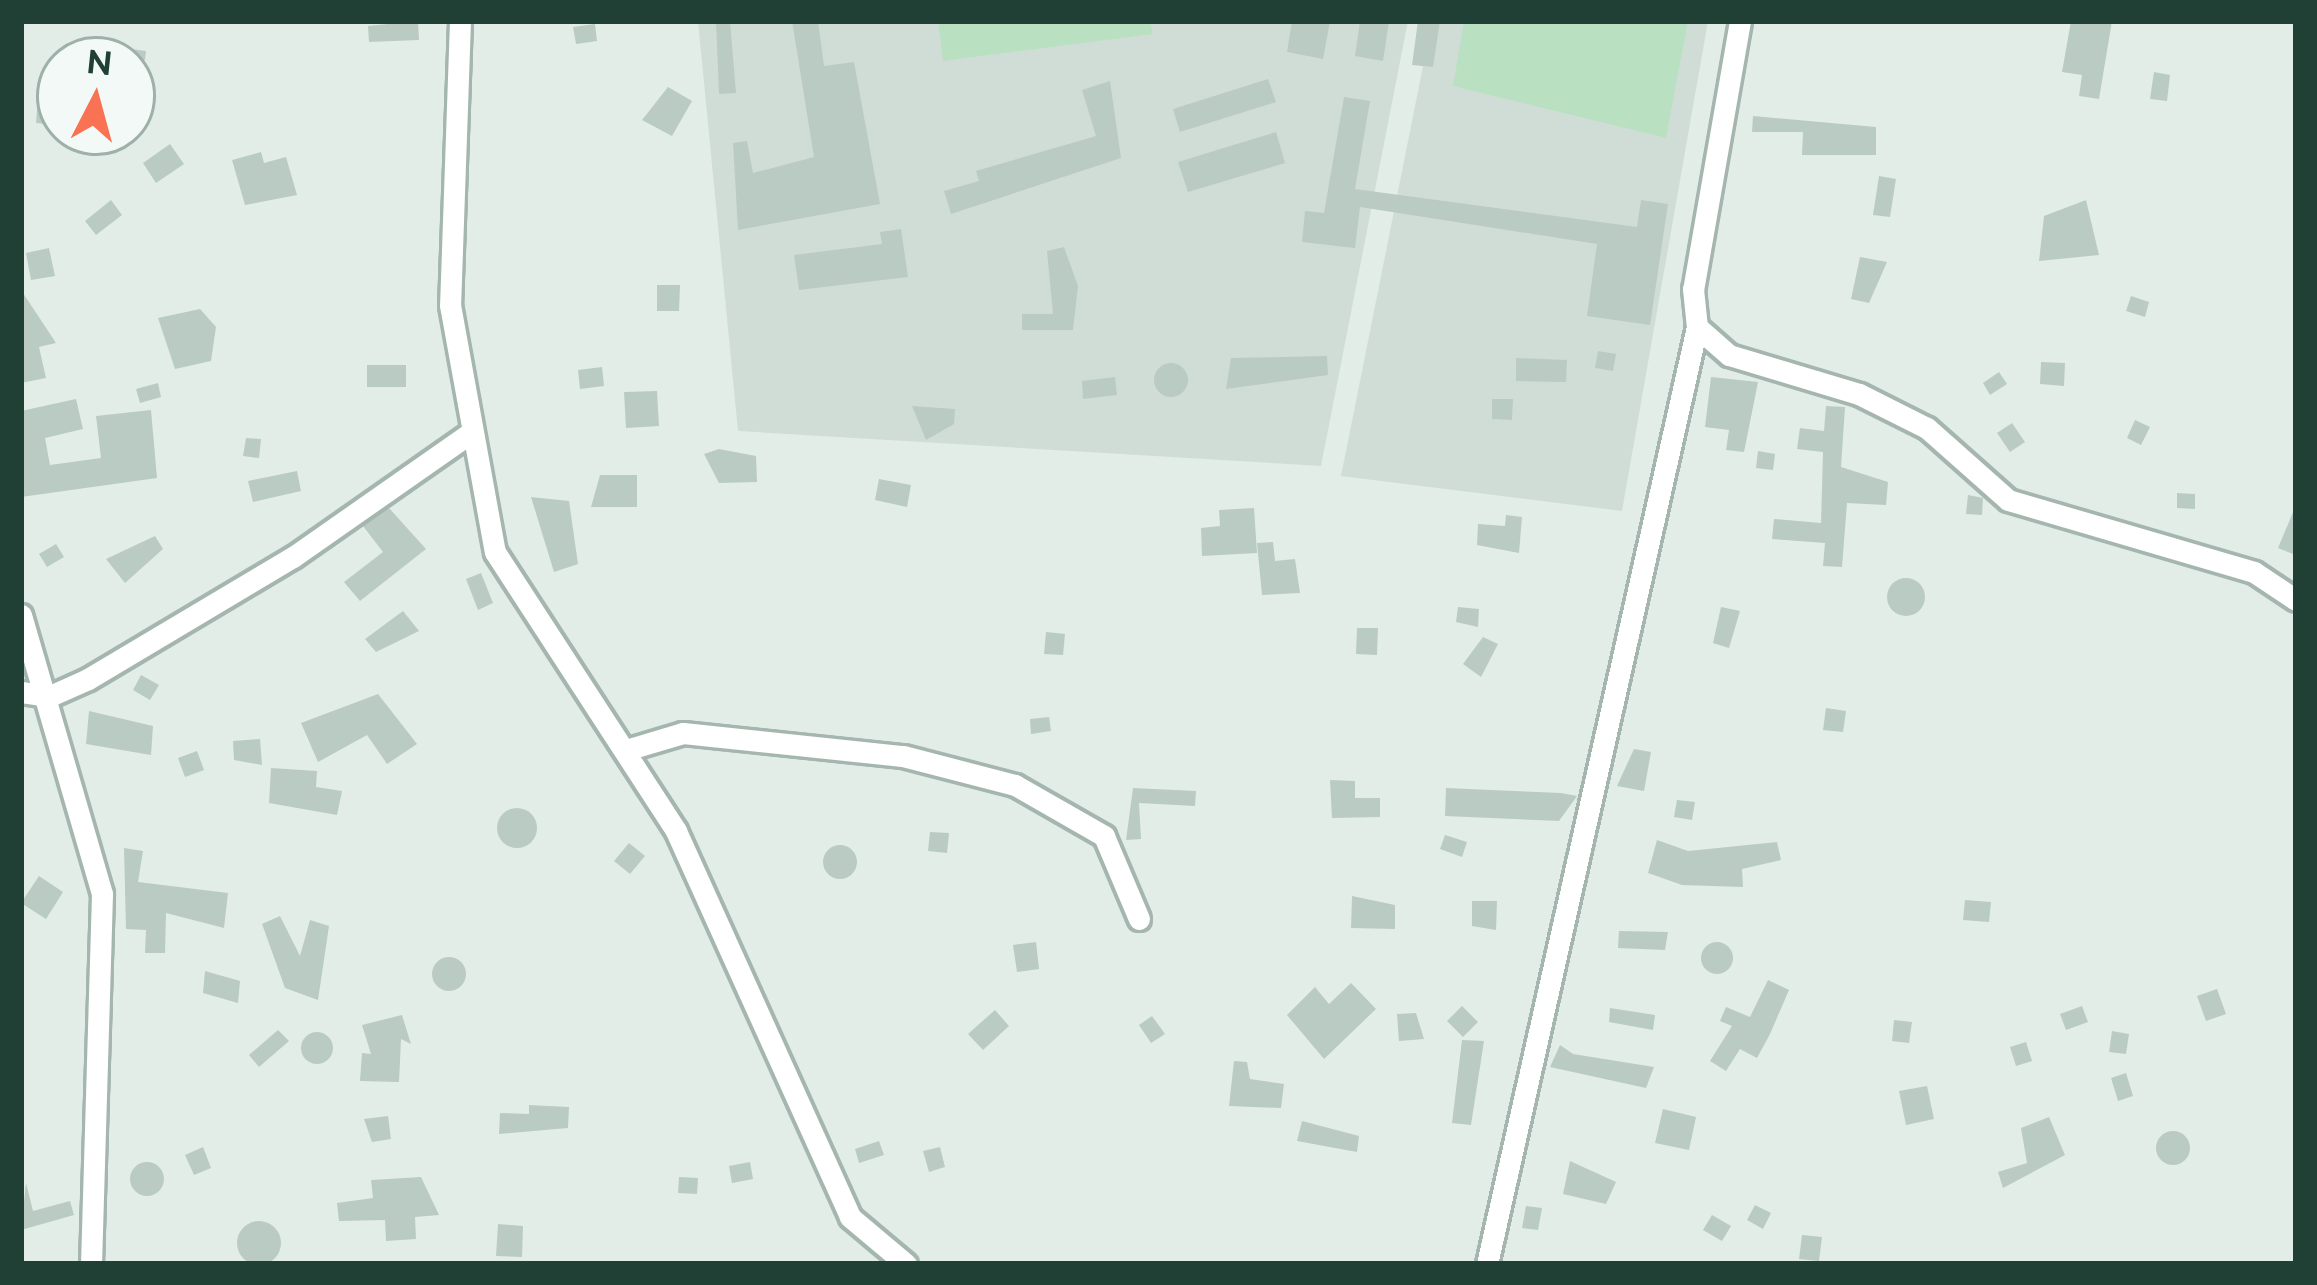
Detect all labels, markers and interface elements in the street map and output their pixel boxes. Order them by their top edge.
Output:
north arrow [36,36,156,156]
text: N [85,42,114,83]

